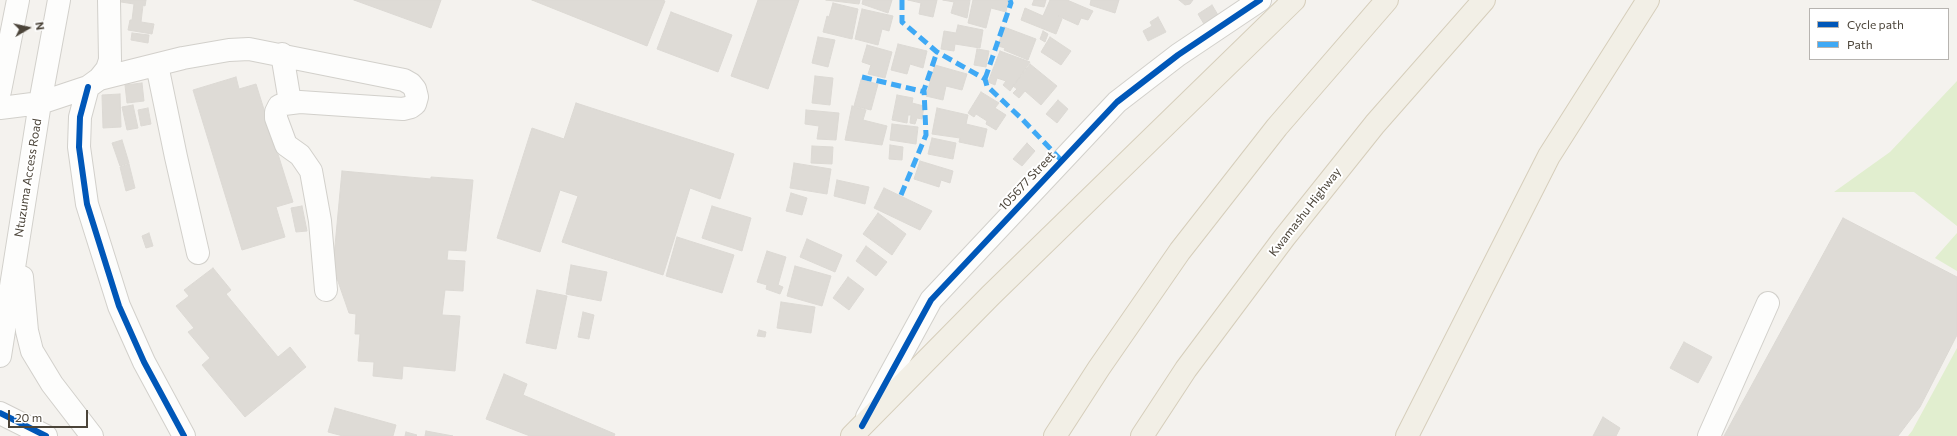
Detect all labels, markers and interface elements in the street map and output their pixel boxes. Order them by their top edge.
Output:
north arrow [8,8,48,48]
legend [1809,8,1949,60]
text: Cycle path [1847,17,1904,31]
text: N [33,21,47,31]
text: Path [1847,37,1873,51]
street label: Ntuzuma Access Road [12,118,44,238]
street label: 105677 Street [996,148,1058,214]
street label: Kwamashu Highway [1266,165,1344,259]
scale bar [10,402,90,428]
text: 20 m [15,410,42,424]

